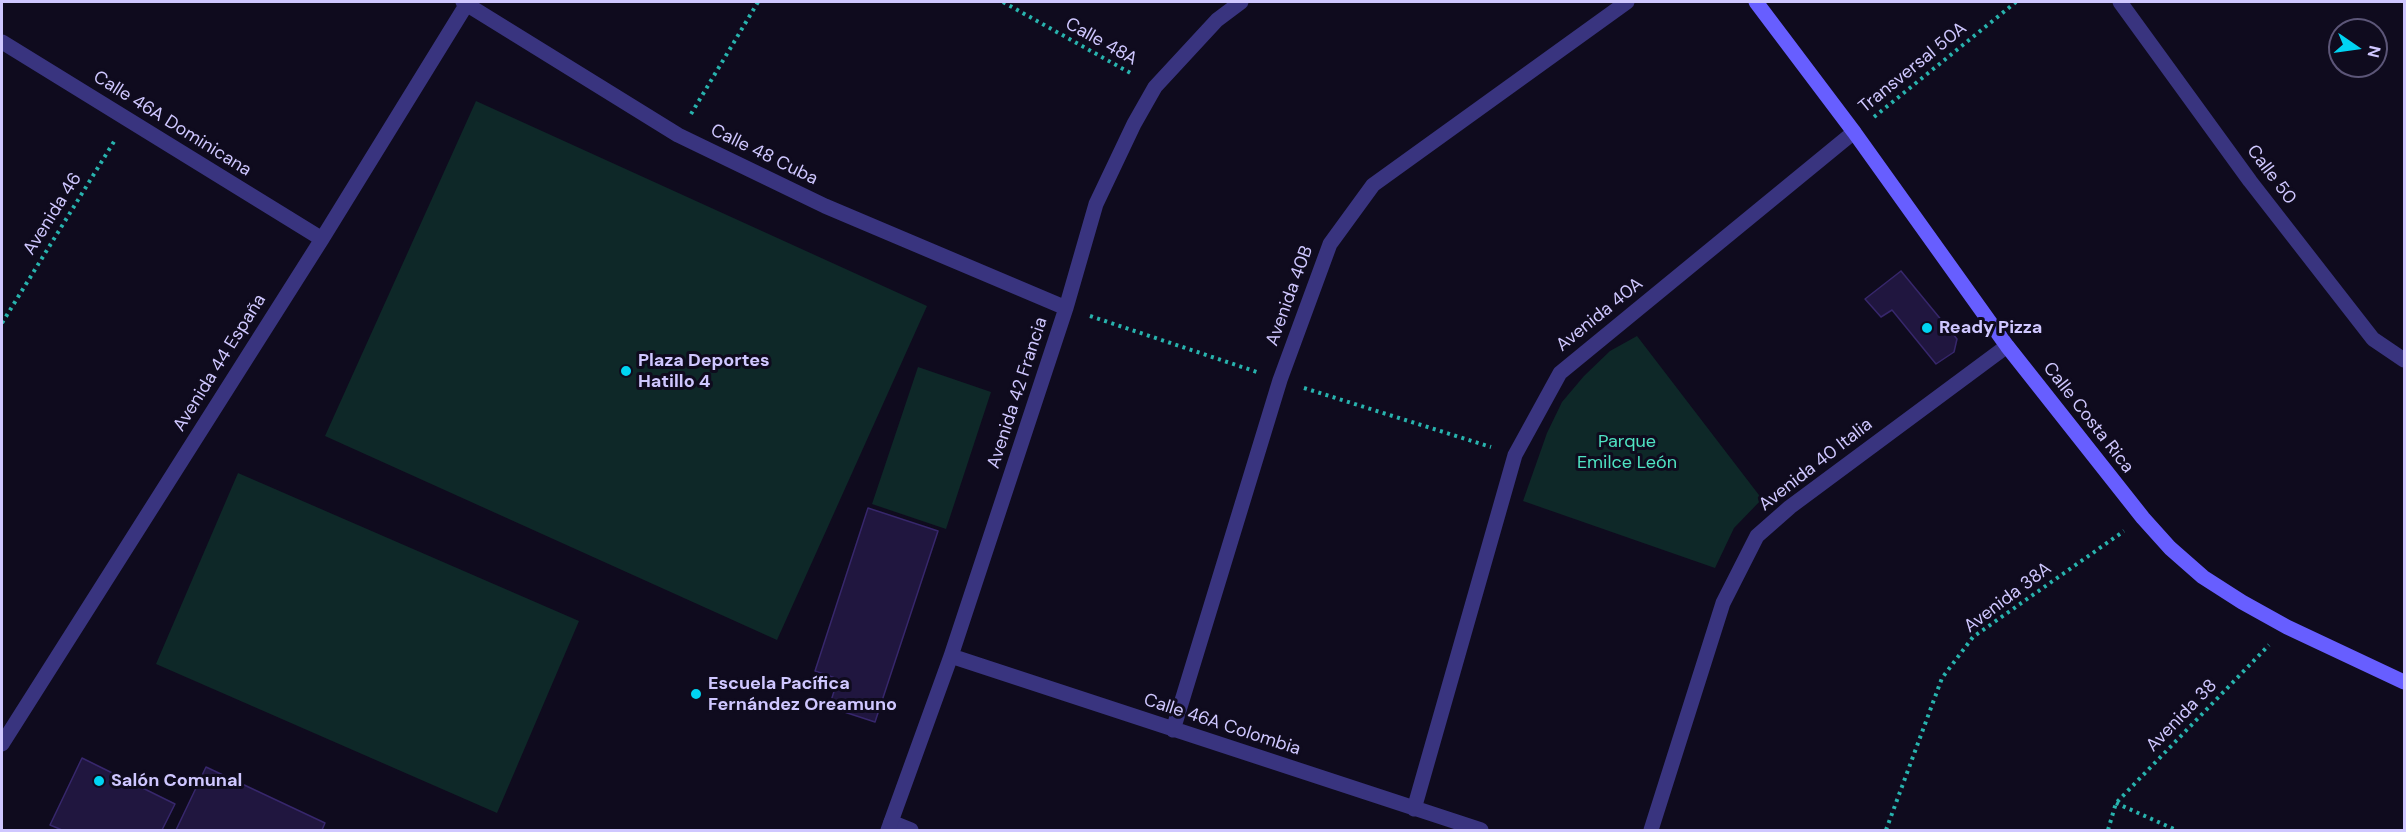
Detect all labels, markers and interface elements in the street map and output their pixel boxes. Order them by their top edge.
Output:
street label: Calle 48A [1061,13,1141,71]
street label: Transversal 50A [1855,18,1971,118]
north arrow [2328,18,2388,78]
text: N [2363,44,2386,60]
street label: Calle 46A Dominicana [89,67,255,181]
street label: Calle 48 Cuba [707,120,821,190]
street label: Calle 50 [2242,141,2300,209]
street label: Avenida 46 [19,169,87,259]
street label: Avenida 40B [1262,243,1318,349]
street label: Avenida 40A [1552,273,1648,357]
street label: Avenida 44 España [169,290,271,436]
street label: Avenida 42 Francia [983,315,1053,471]
place label: Ready Pizza [1939,317,2042,339]
marker: Ready Pizza [1920,321,1934,335]
place label: Plaza Deportes Hatillo 4 [638,350,770,392]
street label: Calle Costa Rica [2038,358,2138,478]
marker: Plaza Deportes Hatillo 4 [619,364,633,378]
street label: Avenida 40 Italia [1755,414,1877,516]
park label: Parque Emilce León [1577,431,1677,474]
street label: Avenida 38A [1960,558,2056,638]
place label: Escuela Pacífica Fernández Oreamuno [708,673,897,716]
street label: Avenida 38 [2142,675,2222,757]
marker: Escuela Pacífica Fernández Oreamuno [689,687,703,701]
street label: Calle 46A Colombia [1141,689,1303,761]
place label: Salón Comunal [111,770,242,792]
marker: Salón Comunal [92,774,106,788]

